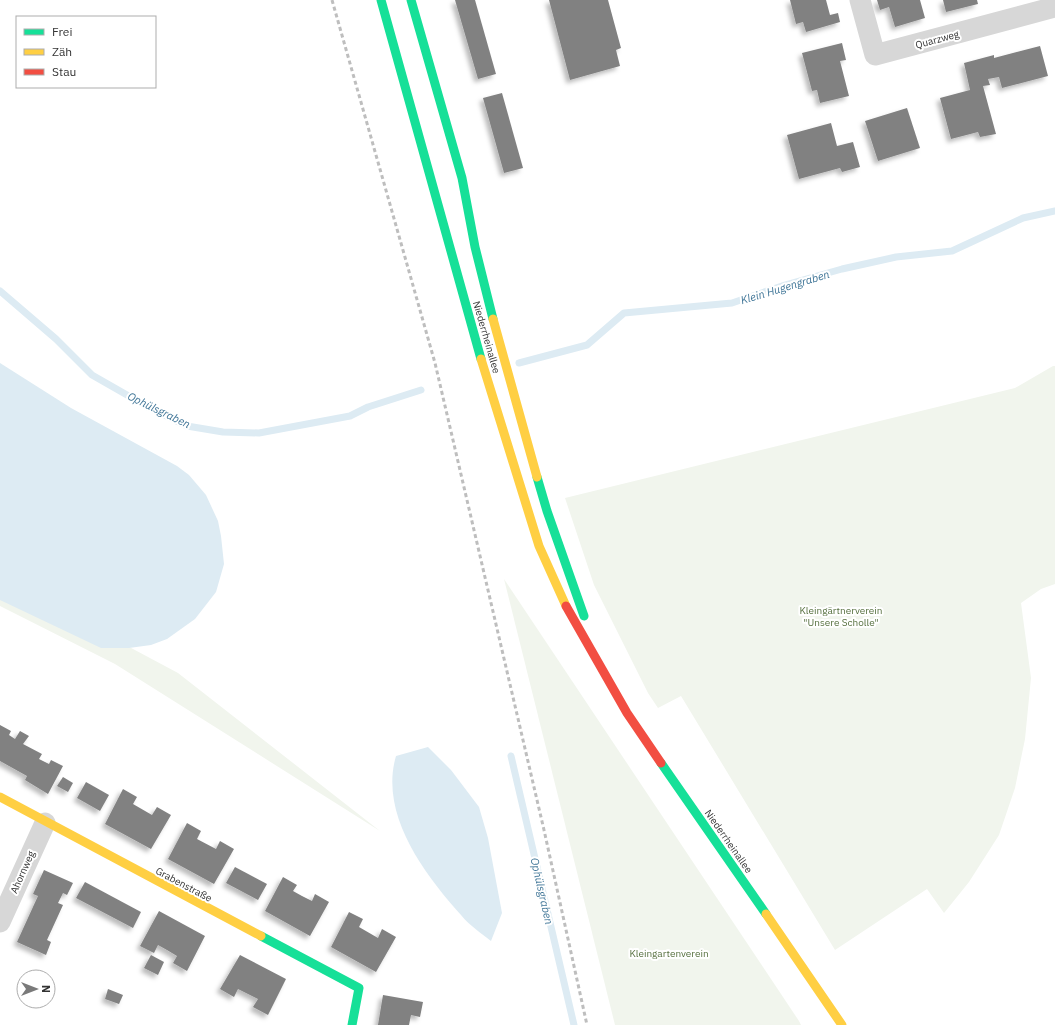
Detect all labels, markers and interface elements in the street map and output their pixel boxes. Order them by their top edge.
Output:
legend [16,16,156,88]
text: Frei [52,24,72,39]
street label: Quarzweg [914,27,961,52]
text: Zäh [52,44,72,59]
text: Stau [52,64,76,79]
water label: Klein Hugengraben [739,267,831,307]
street label: Niederrheinallee [470,299,503,375]
water label: Ophülsgraben [125,389,193,431]
park label: Kleingärtnerverein "Unsere Scholle" [799,604,883,629]
street label: Niederrheinallee [702,807,756,876]
street label: Ahornweg [7,848,38,896]
water label: Ophülsgraben [528,856,556,926]
street label: Grabenstraße [153,864,215,905]
park label: Kleingartenverein [629,947,709,960]
north arrow [16,969,56,1009]
text: N [39,985,53,993]

